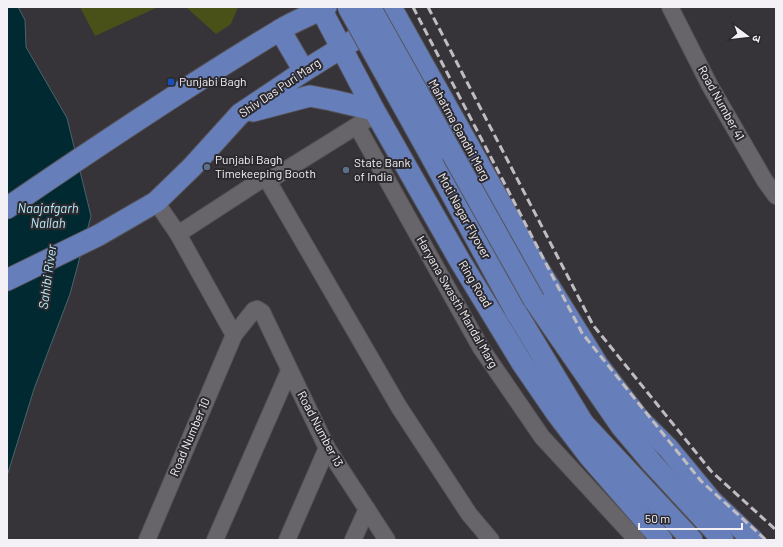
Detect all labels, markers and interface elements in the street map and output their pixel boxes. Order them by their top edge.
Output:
north arrow [727,16,767,56]
text: उ [750,34,764,44]
street label: Shiv Das Puri Marg [236,55,323,120]
street label: Road Number 41 [696,63,748,142]
place label: Punjabi Bagh [179,74,247,88]
street label: Mahatma Gandhi Marg [426,76,494,183]
marker: Punjabi Bagh [166,77,176,87]
place label: Punjabi Bagh Timekeeping Booth [215,152,316,180]
place label: State Bank of India [354,155,411,183]
marker: Punjabi Bagh Timekeeping Booth [202,162,212,172]
marker: State Bank of India [341,165,351,175]
street label: Moti Nagar Flyover [436,170,495,261]
water label: Naajafgarh Nallah [17,200,79,231]
street label: Haryana Swasth Mandal Marg [414,233,501,370]
water label: Sahibi River [35,243,59,310]
street label: Ring Road [456,257,495,309]
street label: Road Number 13 [295,388,347,469]
street label: Road Number 10 [166,395,212,478]
scale bar [639,505,742,531]
text: 50 m [645,511,670,525]

